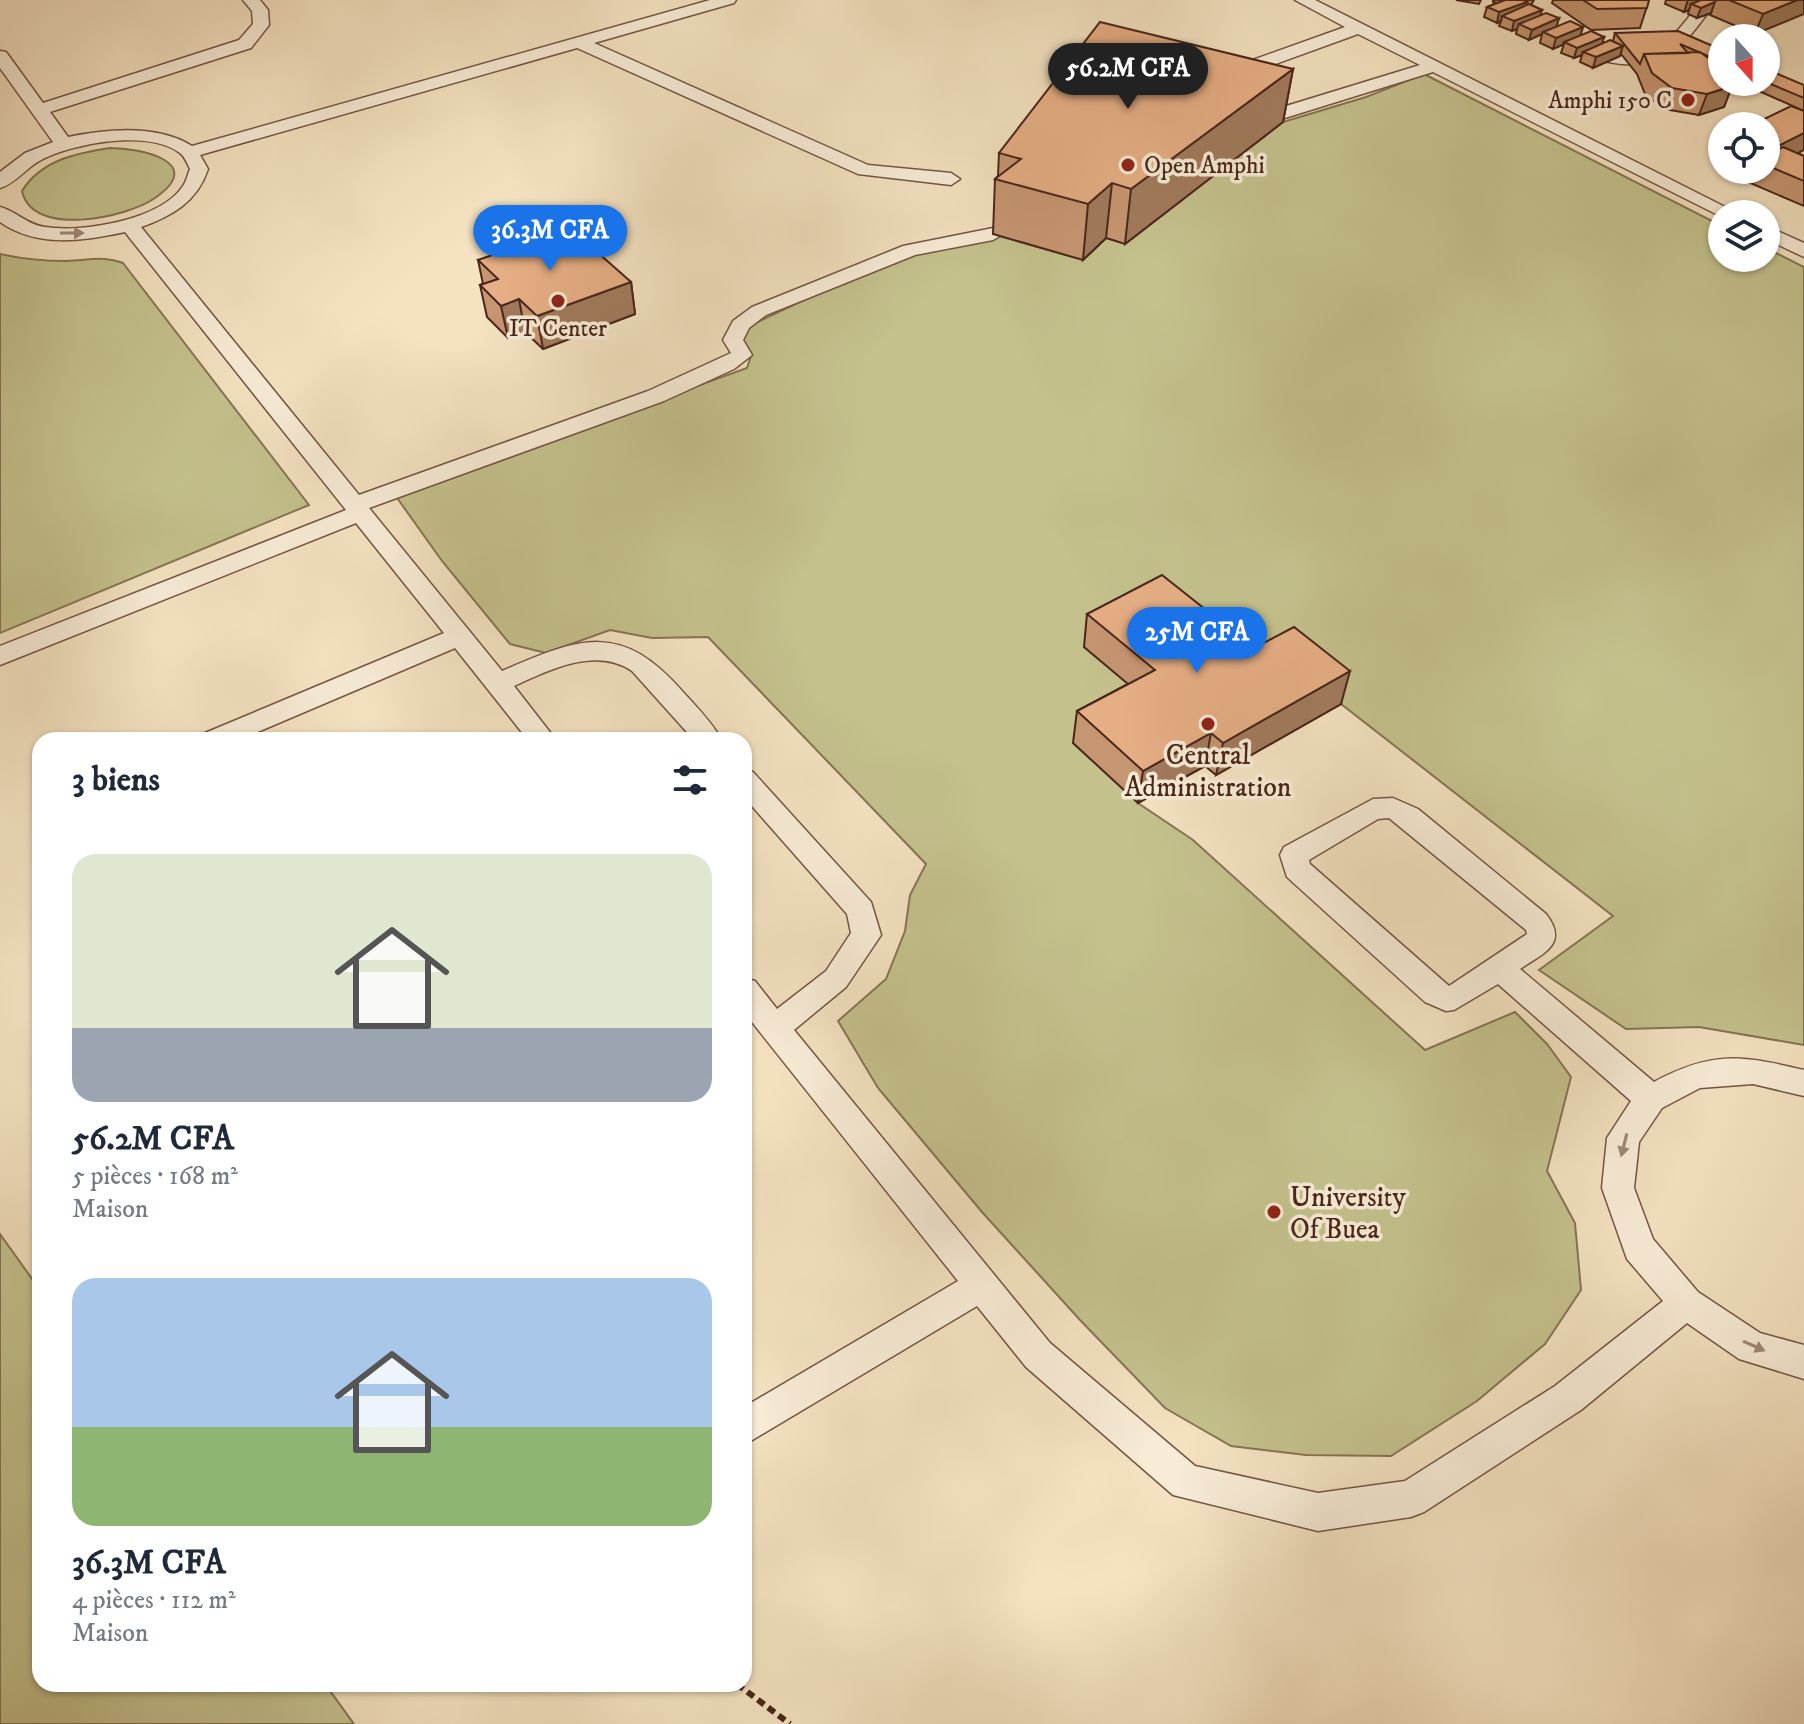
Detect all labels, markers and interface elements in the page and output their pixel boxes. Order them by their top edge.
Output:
north arrow [1708,24,1780,96]
map controls [1708,24,1780,272]
pin: 56.2M CFA [1036,43,1220,111]
text: 56.2M CFA [1066,52,1190,85]
place label: Amphi 150 C [1548,86,1672,116]
marker: Amphi 150 C [1679,91,1697,109]
button: locate [1708,112,1780,184]
place label: Open Amphi [1144,151,1265,181]
marker: Open Amphi [1119,156,1137,174]
button: layers [1708,200,1780,272]
pin: 36.3M CFA [458,205,642,273]
text: 36.3M CFA [491,214,609,247]
one-way arrow [60,227,85,239]
marker: IT Center [549,292,567,310]
place label: IT Center [509,314,607,344]
pin: 25M CFA [1123,607,1271,675]
text: 25M CFA [1145,616,1249,649]
marker: Central Administration [1199,715,1217,733]
place label: Central Administration [1125,738,1292,805]
icon: filters [668,758,712,802]
text: 3 biens [72,759,160,801]
icon: home [320,906,464,1050]
text: 56.2M CFA [72,1118,234,1160]
one-way arrow [1618,1133,1630,1158]
text: 5 pièces · 168 m² [72,1160,238,1193]
place label: University Of Buea [1290,1180,1407,1247]
text: Maison [72,1193,148,1226]
marker: University Of Buea [1265,1203,1283,1221]
icon: home [320,1330,464,1474]
one-way arrow [1742,1339,1765,1352]
text: 36.3M CFA [72,1542,226,1584]
text: 4 pièces · 112 m² [72,1584,236,1617]
text: Maison [72,1617,148,1650]

